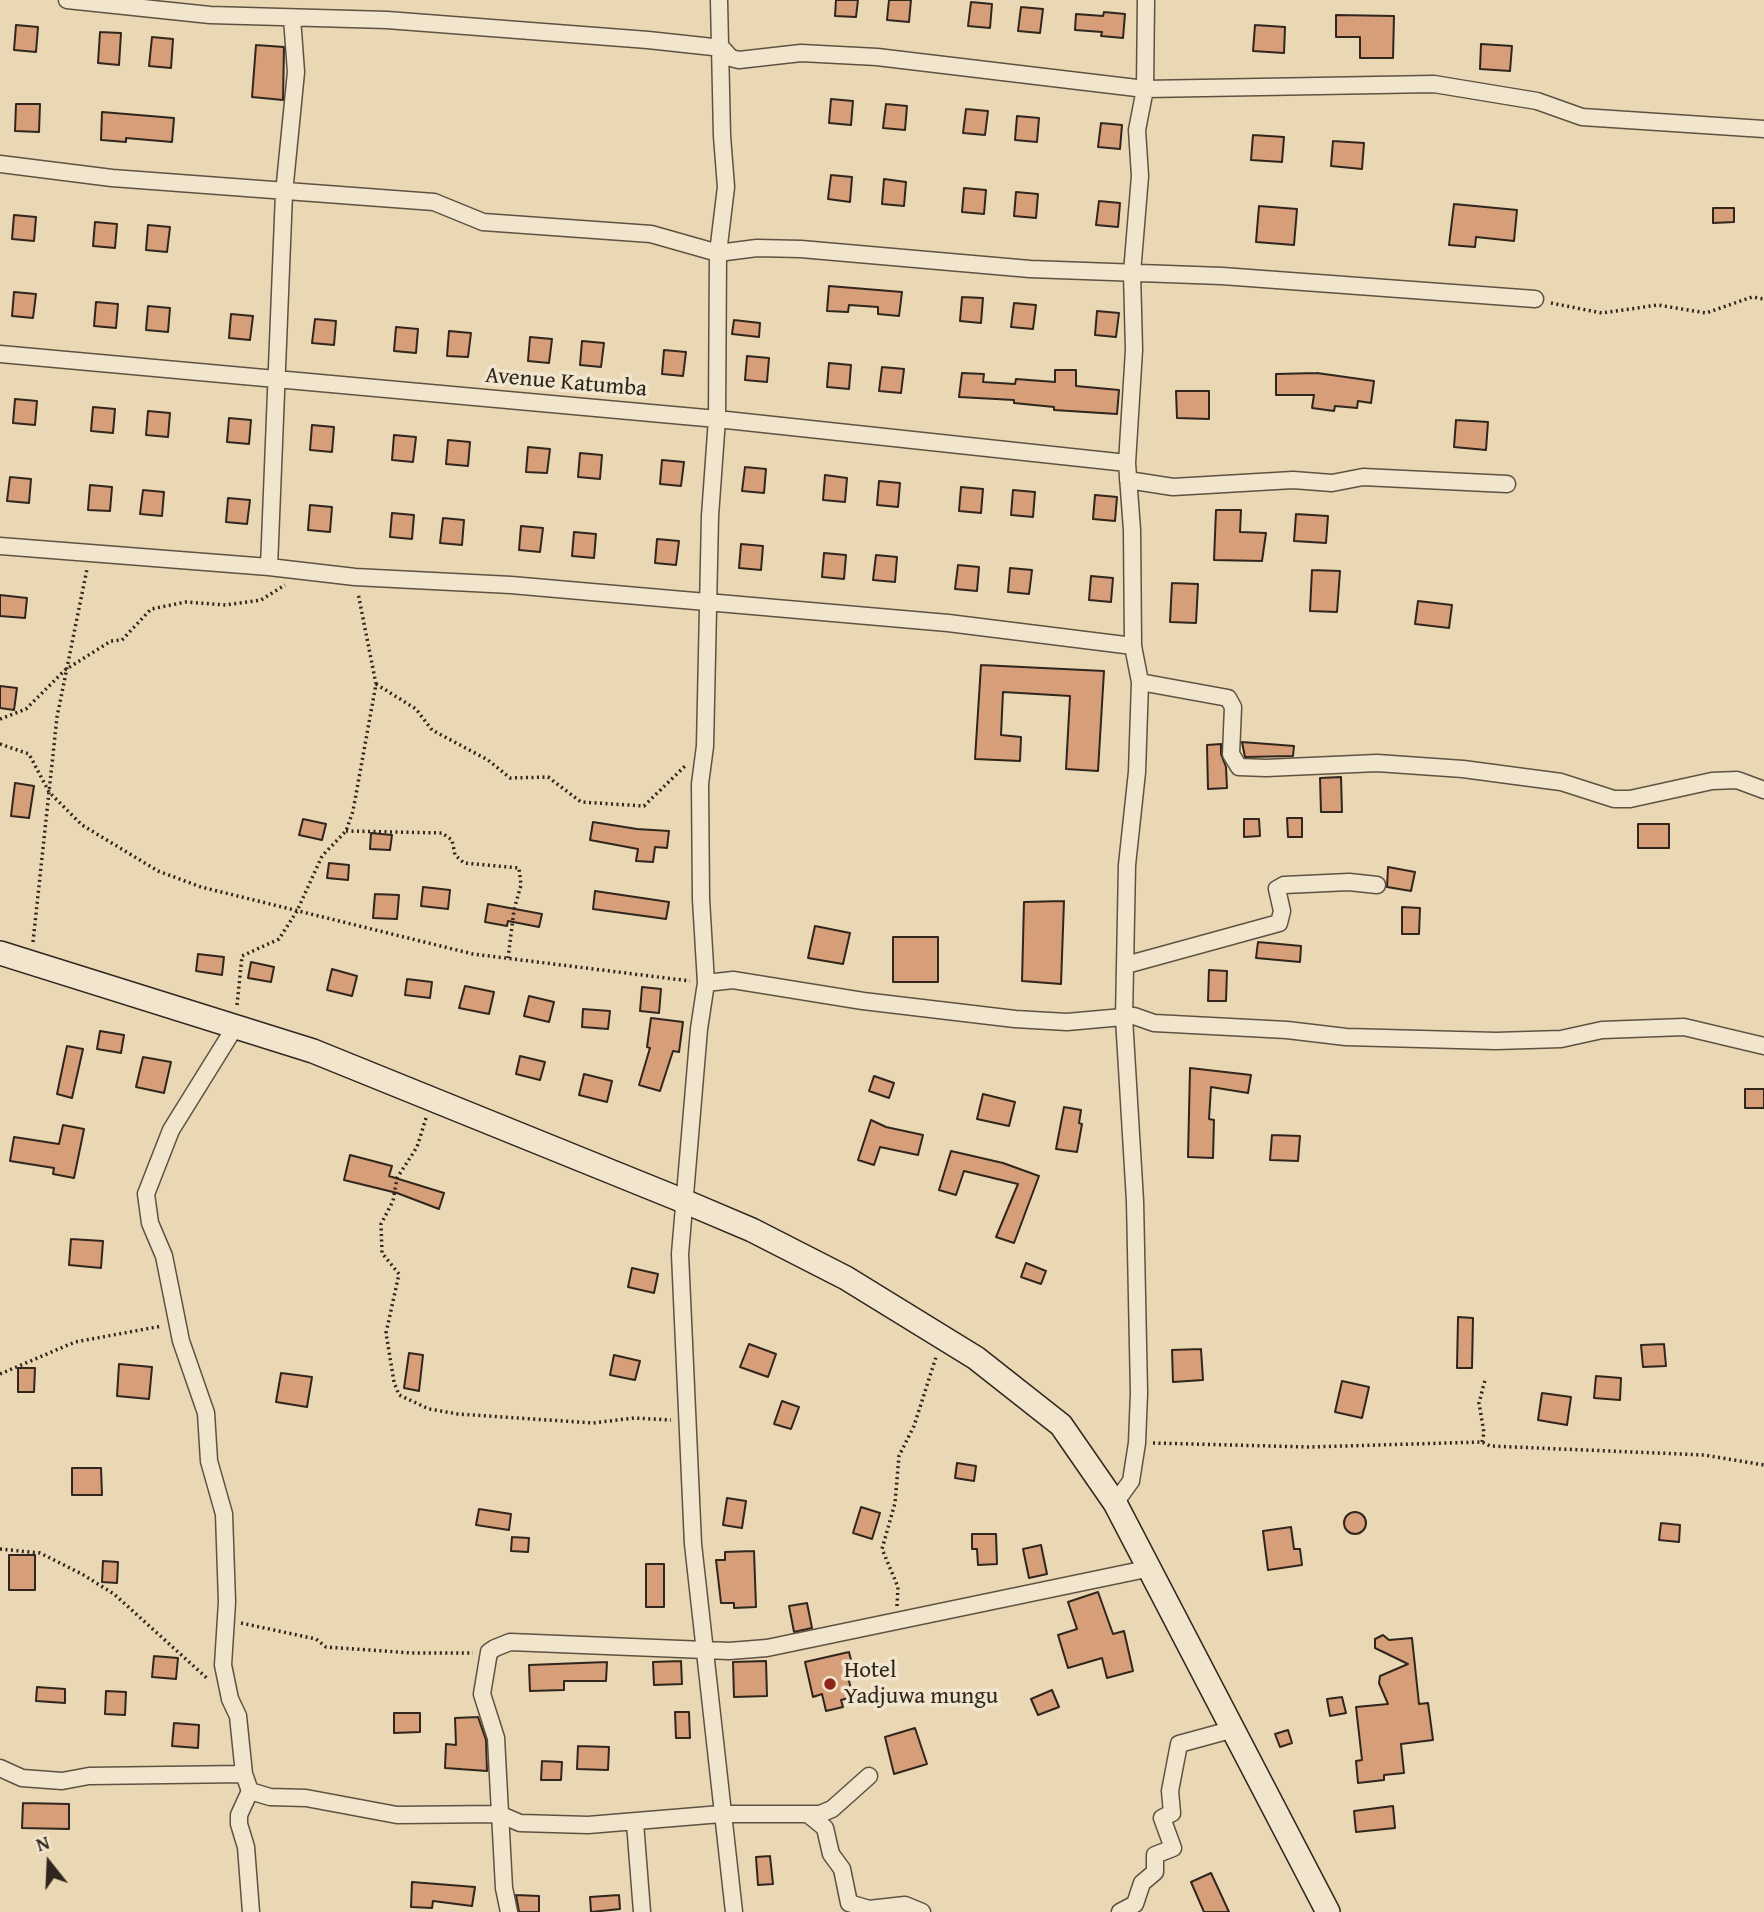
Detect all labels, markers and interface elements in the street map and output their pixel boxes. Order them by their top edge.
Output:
street label: Avenue Katumba [484,362,648,404]
place label: Hotel Yadjuwa mungu [844,1657,998,1711]
marker: Hotel Yadjuwa mungu [822,1676,838,1692]
north arrow [14,1828,84,1898]
text: N [32,1828,53,1858]

